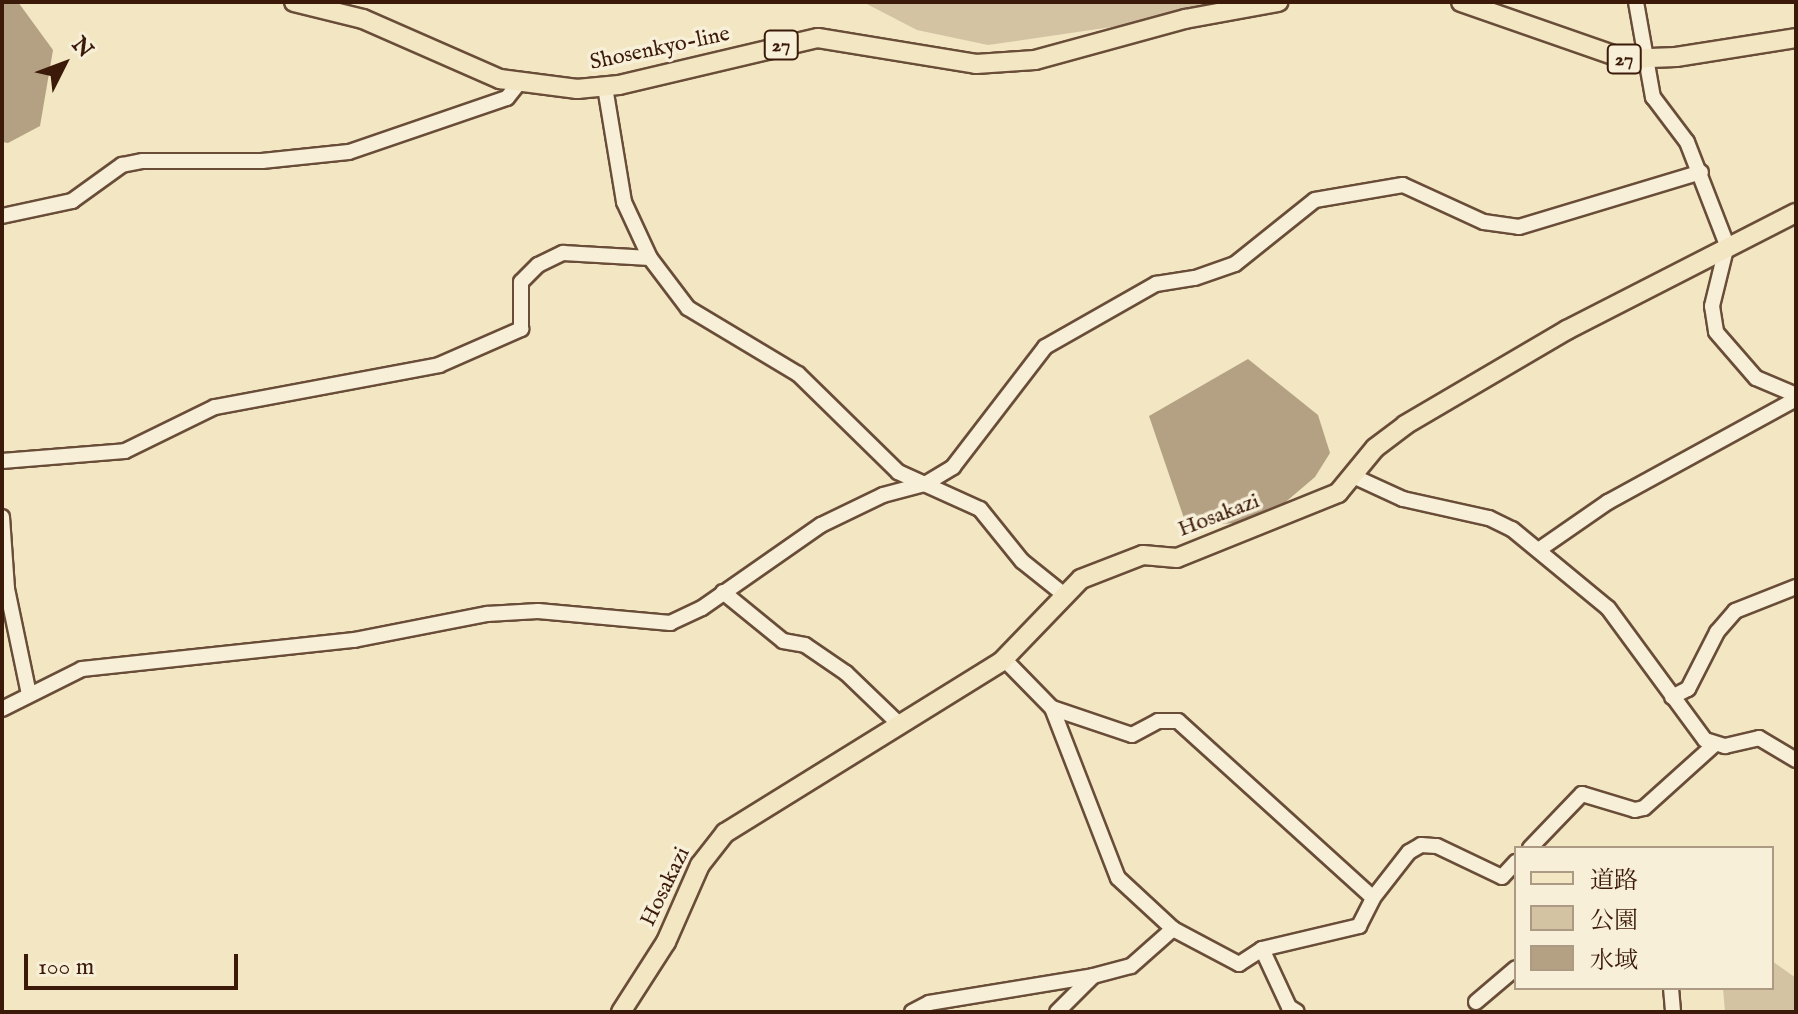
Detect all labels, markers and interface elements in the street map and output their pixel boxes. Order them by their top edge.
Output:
street label: Shosenkyo-line [588,21,732,77]
north arrow [24,24,104,104]
road number: 27 [763,29,799,61]
text: N [65,31,99,64]
road number: 27 [1606,43,1642,75]
street label: Hosakazi [1175,488,1263,544]
street label: Hosakazi [636,843,696,931]
legend [1514,846,1774,990]
text: 道路 [1590,866,1638,897]
text: 公園 [1590,906,1638,937]
scale bar [28,938,242,988]
text: 水域 [1590,946,1638,977]
text: 100 m [38,952,94,983]

